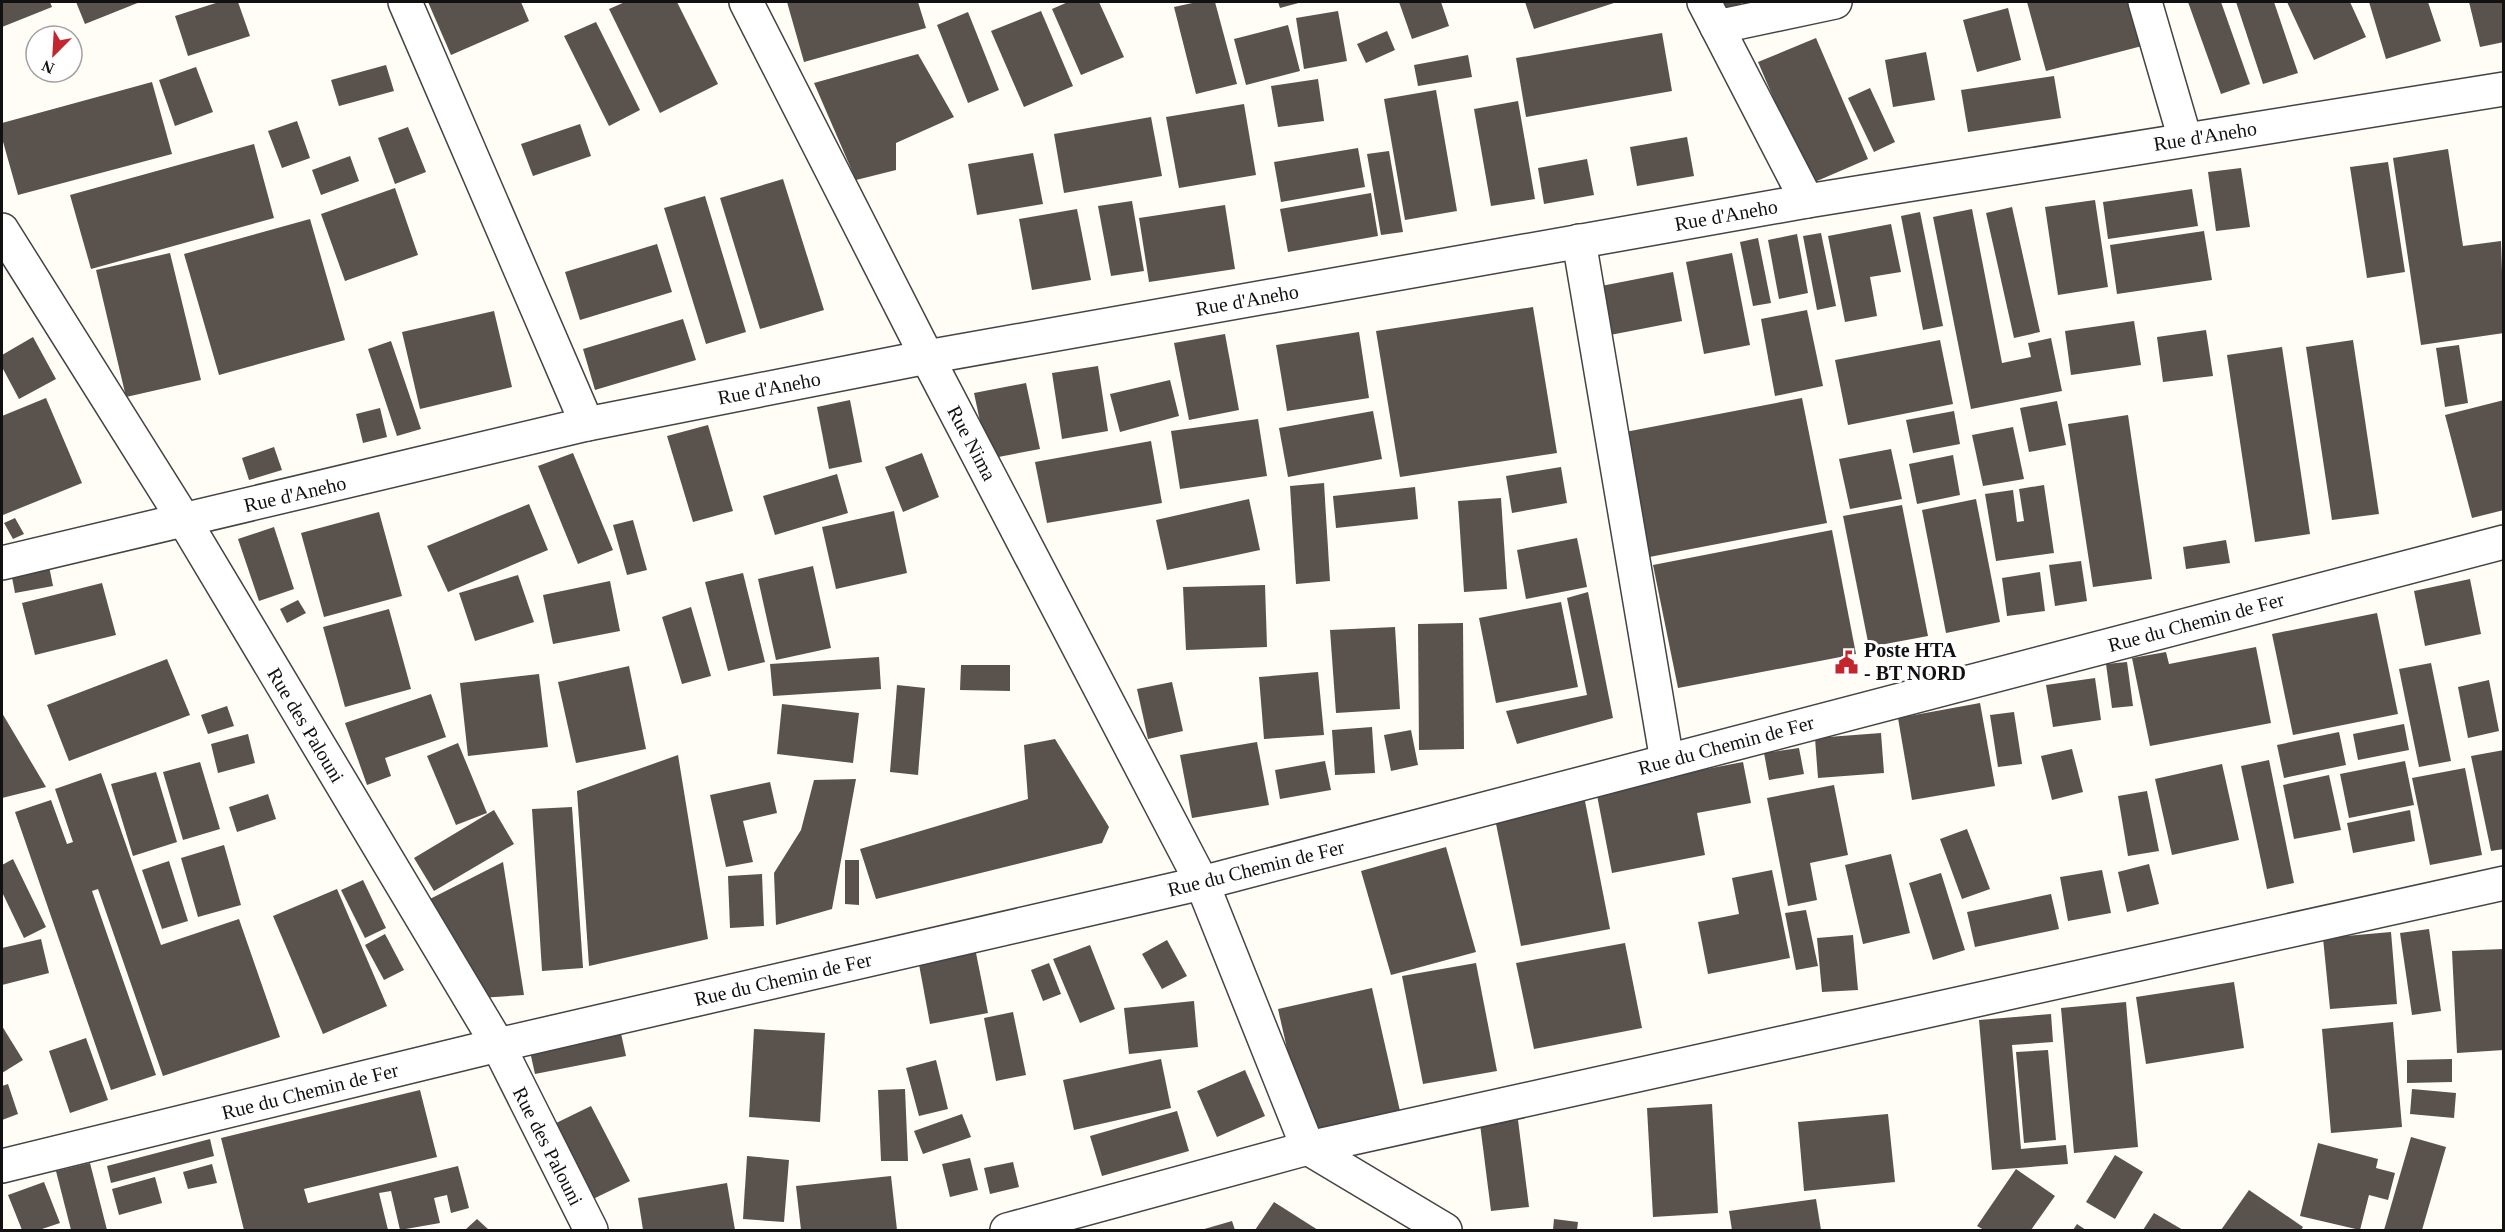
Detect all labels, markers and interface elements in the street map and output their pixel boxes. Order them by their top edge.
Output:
north arrow [24,24,84,84]
text: N [39,57,57,77]
street label: Rue d'Aneho [2152,117,2258,155]
street label: Rue d'Aneho [1673,195,1779,235]
street label: Rue d'Aneho [1194,280,1300,320]
street label: Rue d'Aneho [716,367,822,409]
street label: Rue Nima [943,402,1001,484]
street label: Rue d'Aneho [242,472,348,516]
street label: Rue du Chemin de Fer [2106,588,2287,656]
place label: Poste HTA - BT NORD [1864,639,1966,684]
public building icon: Poste HTA - BT NORD [1833,649,1859,675]
street label: Rue des Palouni [263,664,349,787]
street label: Rue du Chemin de Fer [1636,711,1817,779]
street label: Rue du Chemin de Fer [1165,835,1347,901]
street label: Rue du Chemin de Fer [692,948,874,1010]
street label: Rue du Chemin de Fer [219,1058,401,1124]
street label: Rue des Palouni [509,1083,588,1209]

